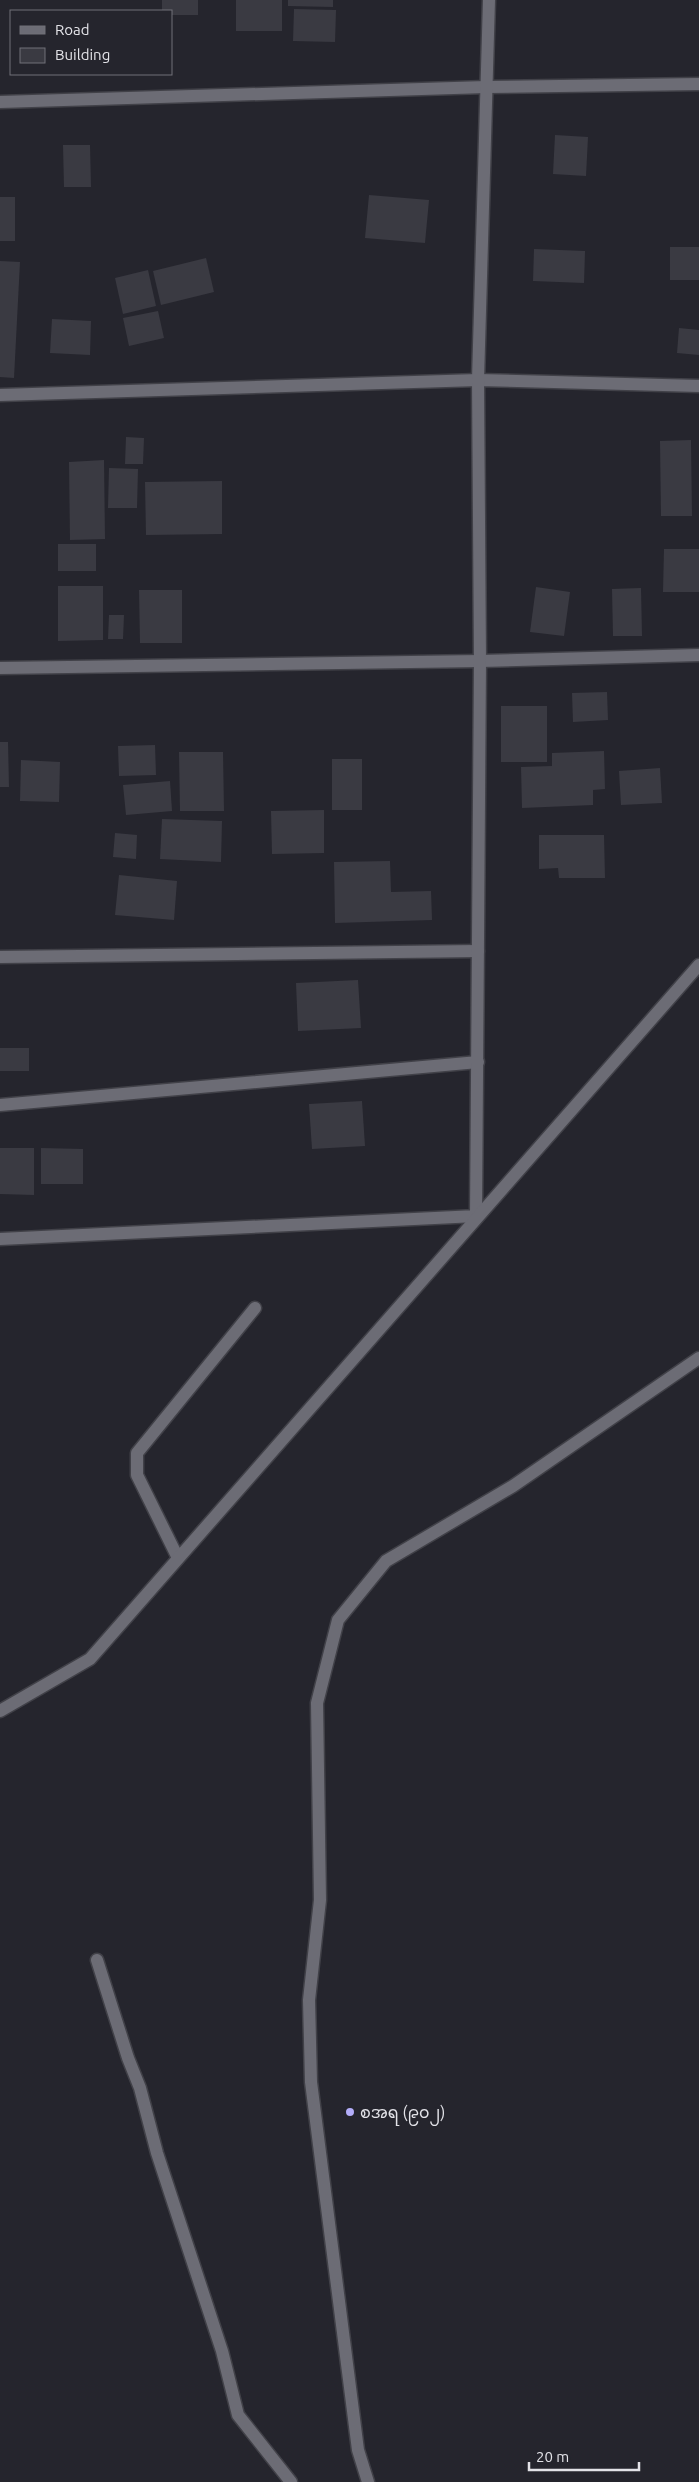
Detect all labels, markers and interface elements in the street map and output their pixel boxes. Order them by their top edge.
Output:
legend [10,10,172,75]
text: Road [55,21,90,38]
text: Building [55,46,110,63]
place label: စအရ (၉၀၂) [360,2103,445,2126]
marker: စအရ (၉၀၂) [344,2106,356,2118]
scale bar [529,2440,639,2472]
text: 20 m [536,2448,569,2465]

